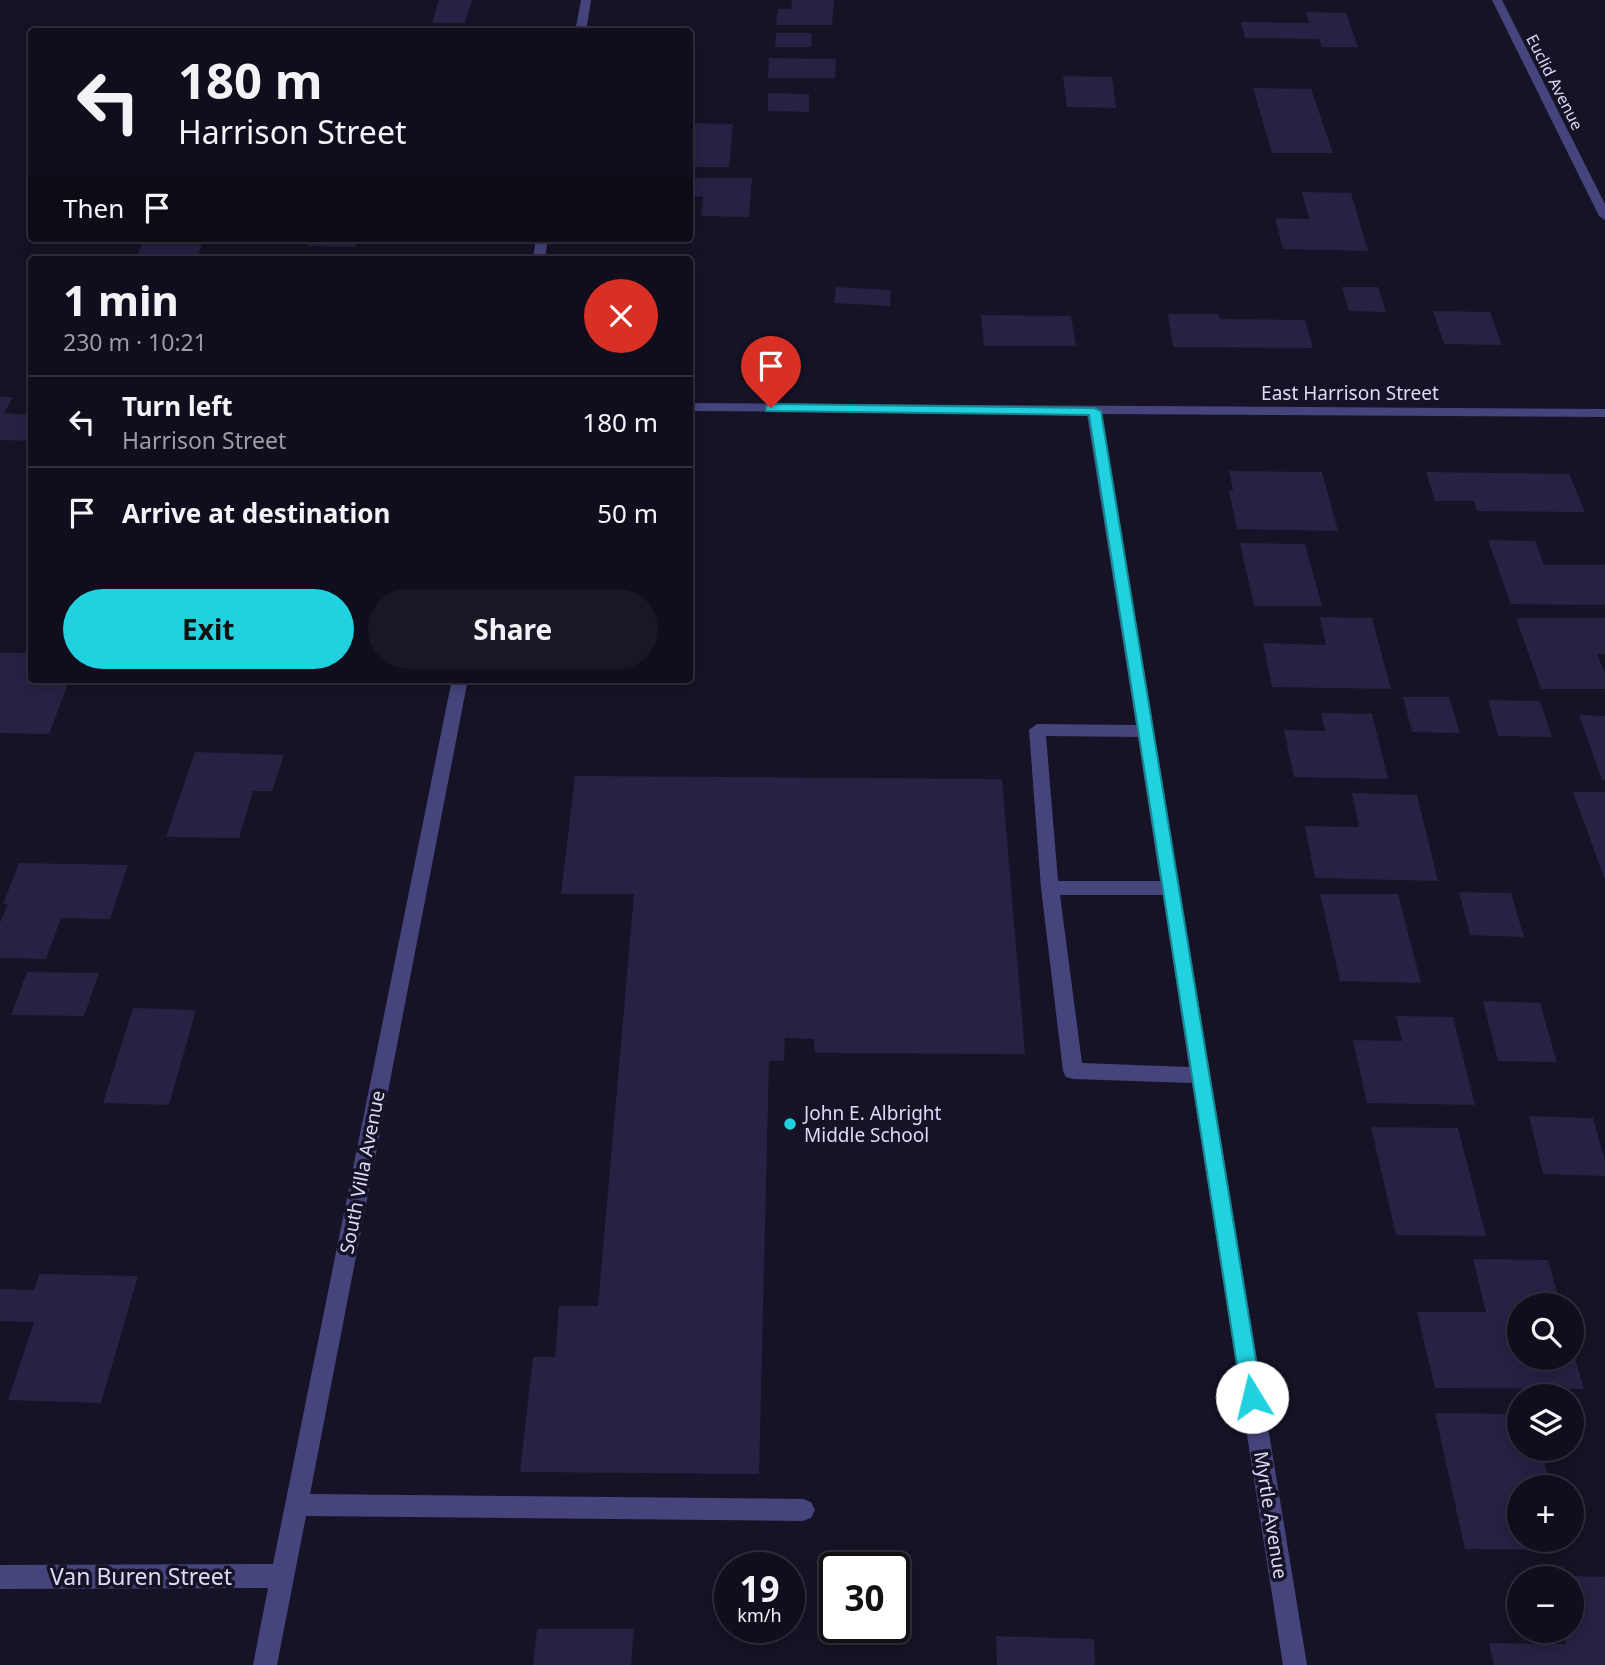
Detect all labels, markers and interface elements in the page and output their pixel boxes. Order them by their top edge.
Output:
street label: Euclid Avenue [1521,30,1589,134]
text: 180 m [178,47,323,113]
icon: left [63,56,154,147]
text: Harrison Street [178,110,406,153]
icon: arrive [138,189,176,227]
text: Then [63,190,124,226]
text: 1 min [63,271,179,328]
button: close [584,279,658,353]
text: 230 m · 10:21 [63,326,207,358]
pin [741,336,801,408]
icon: arrive [752,347,790,385]
street label: East Harrison Street [1261,380,1439,406]
text: Turn left [122,388,233,424]
icon: left [63,403,101,441]
text: 180 m [582,404,658,440]
text: Harrison Street [122,424,286,456]
icon: arrive [63,494,101,532]
text: Arrive at destination [122,495,391,531]
text: 50 m [597,495,658,531]
button: Exit [63,589,354,669]
button: Share [368,589,658,669]
street label: South Villa Avenue [333,1088,391,1256]
place label: John E. Albright Middle School [802,1100,942,1148]
marker: John E. Albright Middle School [782,1116,798,1132]
map controls [1507,1293,1584,1643]
button: search [1507,1293,1584,1370]
position arrow [1215,1360,1289,1434]
button: layers [1507,1384,1584,1461]
street label: Myrtle Avenue [1248,1449,1294,1581]
button: + [1507,1475,1584,1552]
speed limit sign: 30 [819,1552,910,1643]
street label: Van Buren Street [50,1560,232,1592]
text: 19 [739,1565,780,1612]
button: − [1507,1566,1584,1643]
text: km/h [737,1603,782,1627]

